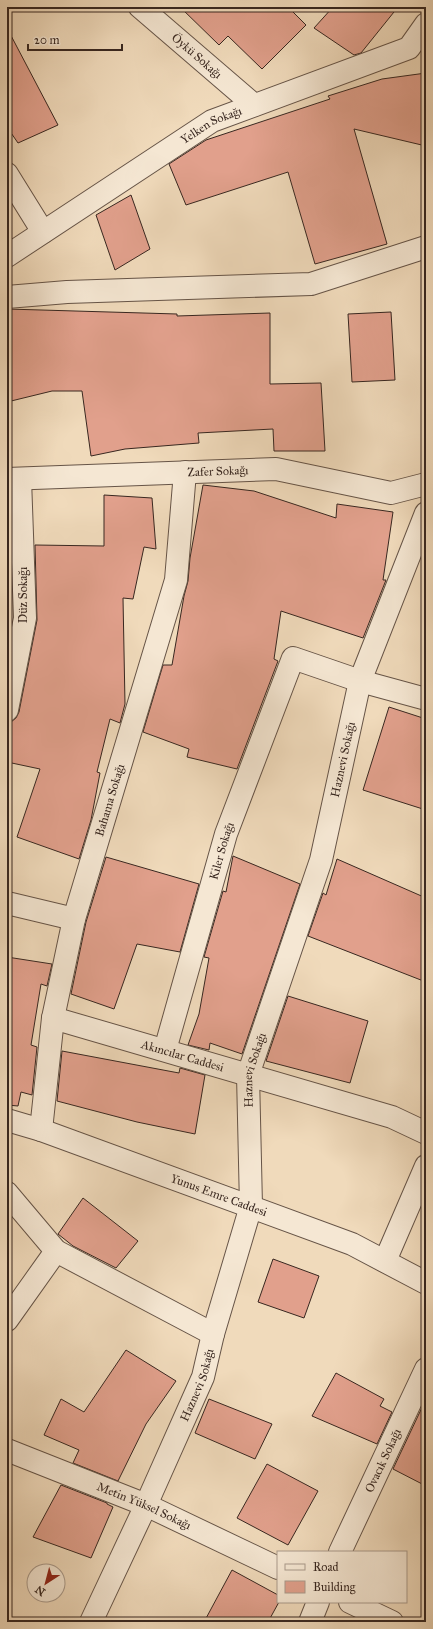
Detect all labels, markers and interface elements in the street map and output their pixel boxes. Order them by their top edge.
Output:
scale bar [28,26,122,52]
street label: Öykü Sokağı [169,30,225,82]
text: 20 m [34,33,60,47]
street label: Yelken Sokağı [178,103,244,147]
street label: Zafer Sokağı [187,463,249,479]
street label: Düz Sokağı [16,566,31,623]
street label: Haznevi Sokağı [328,720,358,799]
street label: Bahama Sokağı [92,761,127,838]
street label: Kiler Sokağı [206,819,237,881]
street label: Haznevi Sokağı [241,1030,269,1108]
street label: Akıncılar Caddesi [139,1037,226,1075]
street label: Yunus Emre Caddesi [169,1171,270,1220]
street label: Haznevi Sokağı [177,1347,217,1423]
street label: Ovacık Sokağı [362,1426,404,1495]
street label: Metin Yüksel Sokağı [95,1479,194,1533]
legend [277,1551,407,1603]
text: Road [313,1560,339,1574]
north arrow [26,1563,66,1603]
text: Building [313,1580,356,1595]
text: N [32,1582,48,1599]

